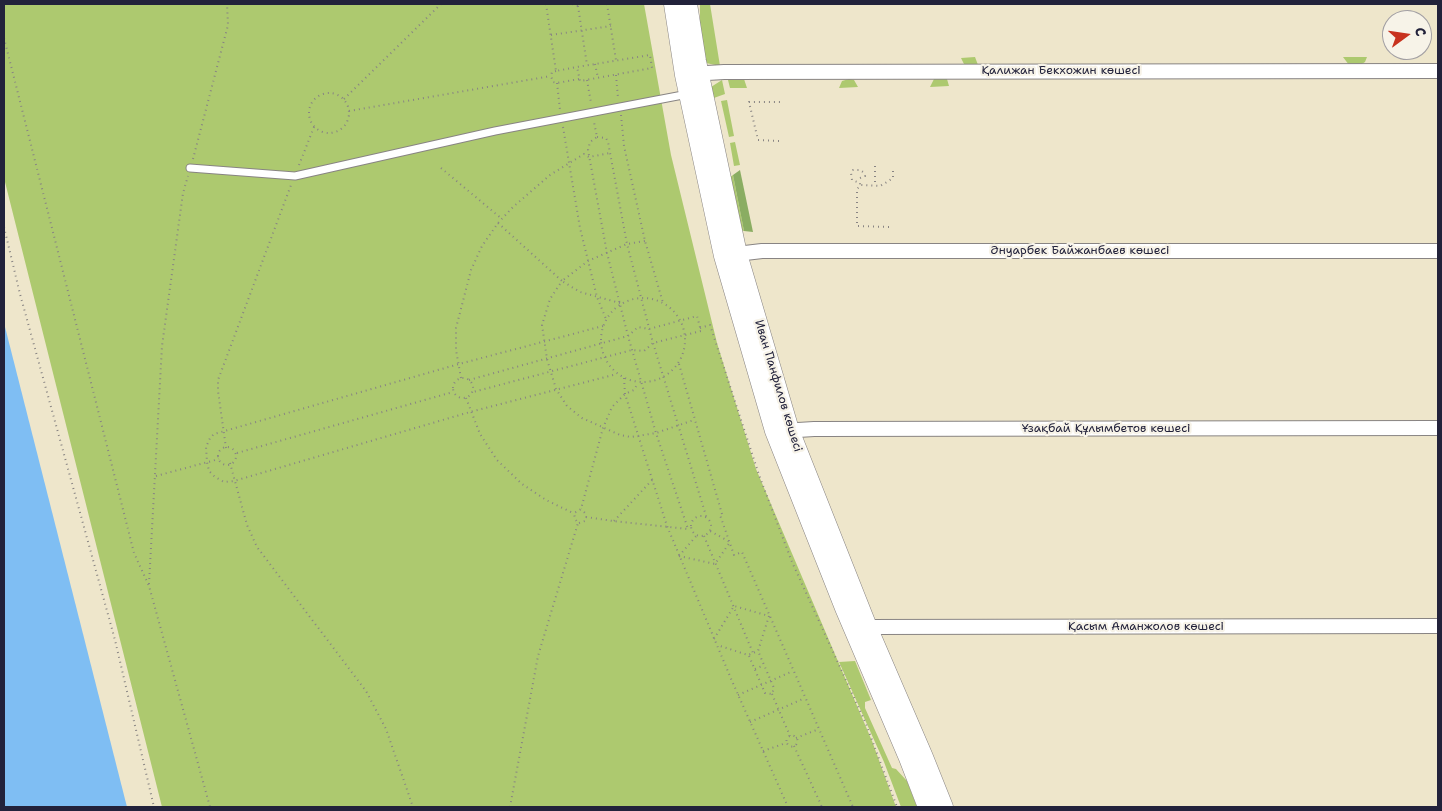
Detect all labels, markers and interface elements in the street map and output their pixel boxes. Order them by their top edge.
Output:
north arrow [1382,10,1432,60]
text: С [1411,25,1430,38]
street label: Қалижан Бекхожин көшесі [981,64,1141,78]
street label: Әнуарбек Байжанбаев көшесі [991,244,1169,258]
street label: Иван Панфилов көшесі [751,318,805,454]
street label: Ұзақбай Құлымбетов көшесі [1022,422,1190,436]
street label: Қасым Аманжолов көшесі [1068,620,1224,634]

